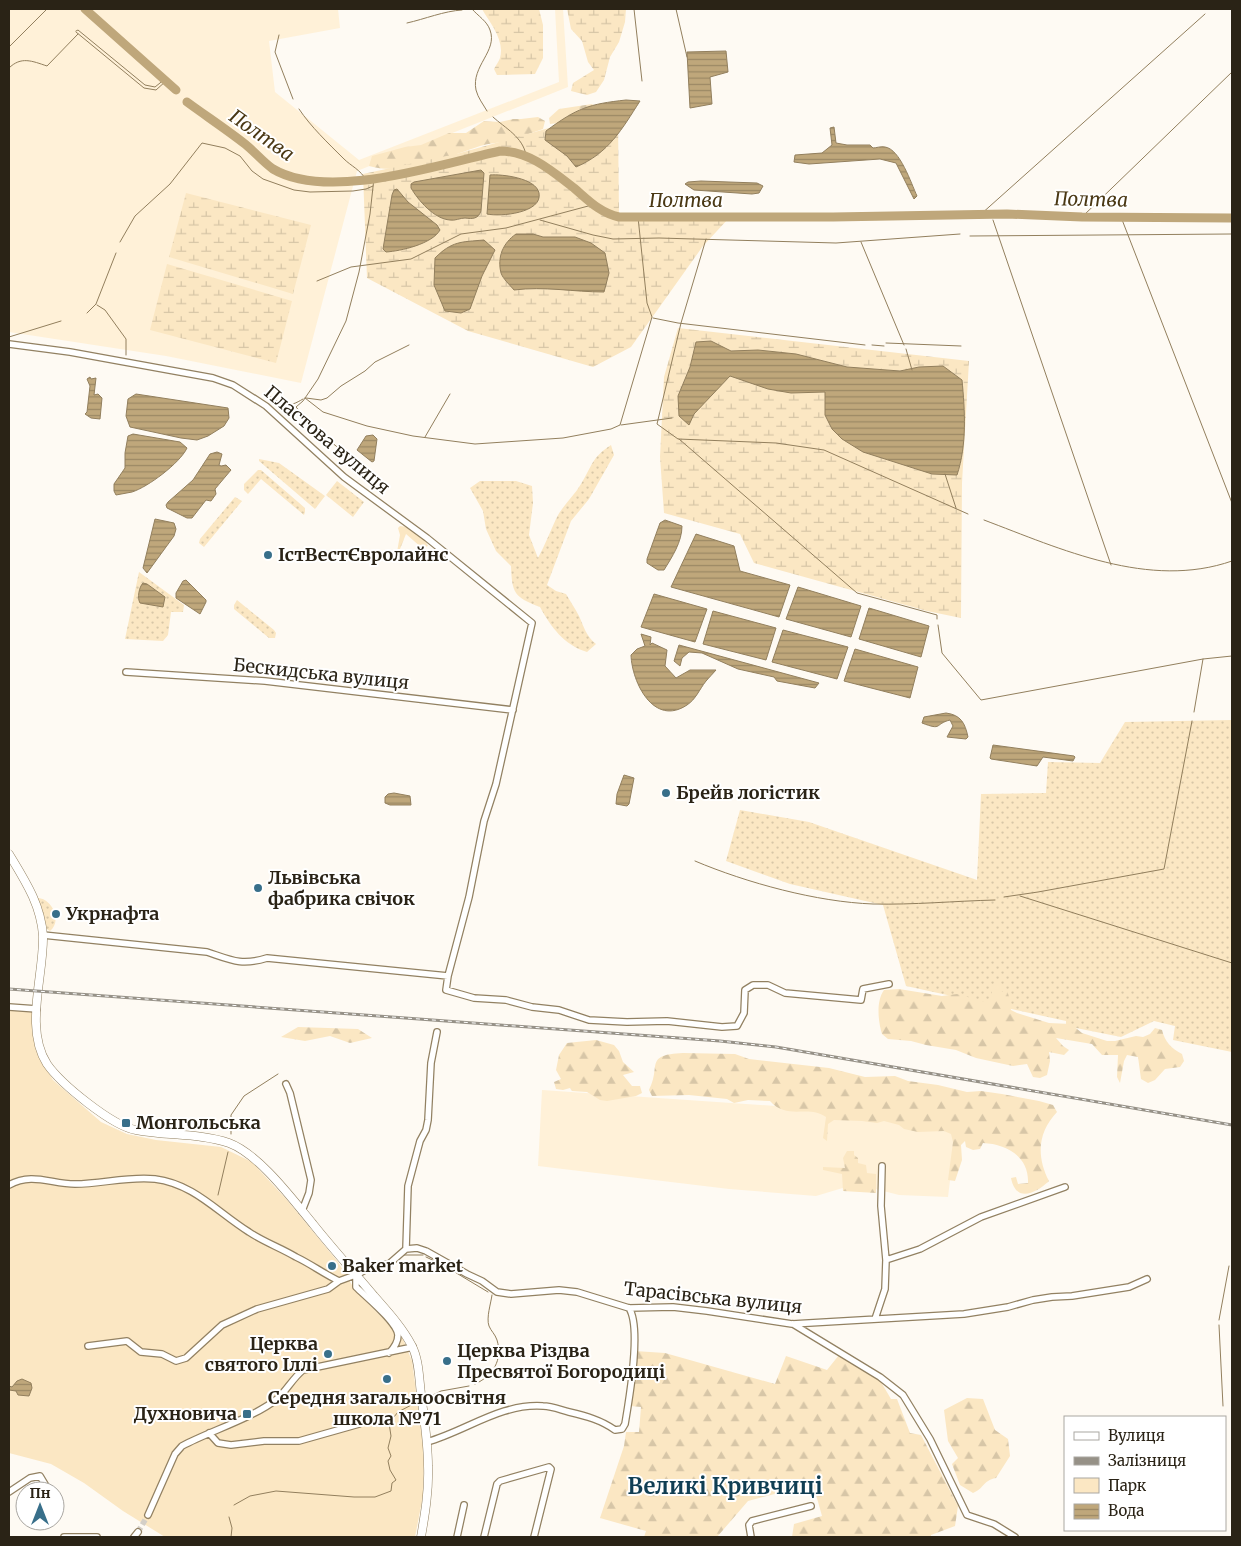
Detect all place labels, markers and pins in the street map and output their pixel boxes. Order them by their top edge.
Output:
place label: ІстВестЄвролайнс [278,543,449,566]
marker: ІстВестЄвролайнс [262,549,274,561]
place label: Брейв логістик [676,781,820,804]
marker: Брейв логістик [660,787,672,799]
place label: Львівська фабрика свічок [268,866,415,910]
marker: Львівська фабрика свічок [252,882,264,894]
place label: Укрнафта [65,902,159,925]
marker: Укрнафта [50,908,62,920]
place label: Монгольська [136,1111,261,1134]
marker: Монгольська [120,1117,132,1129]
place label: Baker market [342,1254,464,1277]
marker: Baker market [326,1260,338,1272]
place label: Церква святого Іллі [205,1332,318,1376]
place label: Церква Різдва Пресвятої Богородиці [457,1339,665,1383]
marker: Церква святого Іллі [322,1348,334,1360]
marker: Церква Різдва Пресвятої Богородиці [441,1355,453,1367]
marker: Середня загальноосвітня школа №71 [381,1373,393,1385]
place label: Середня загальноосвітня школа №71 [268,1386,506,1430]
place label: Духновича [134,1402,237,1425]
marker: Духновича [241,1408,253,1420]

